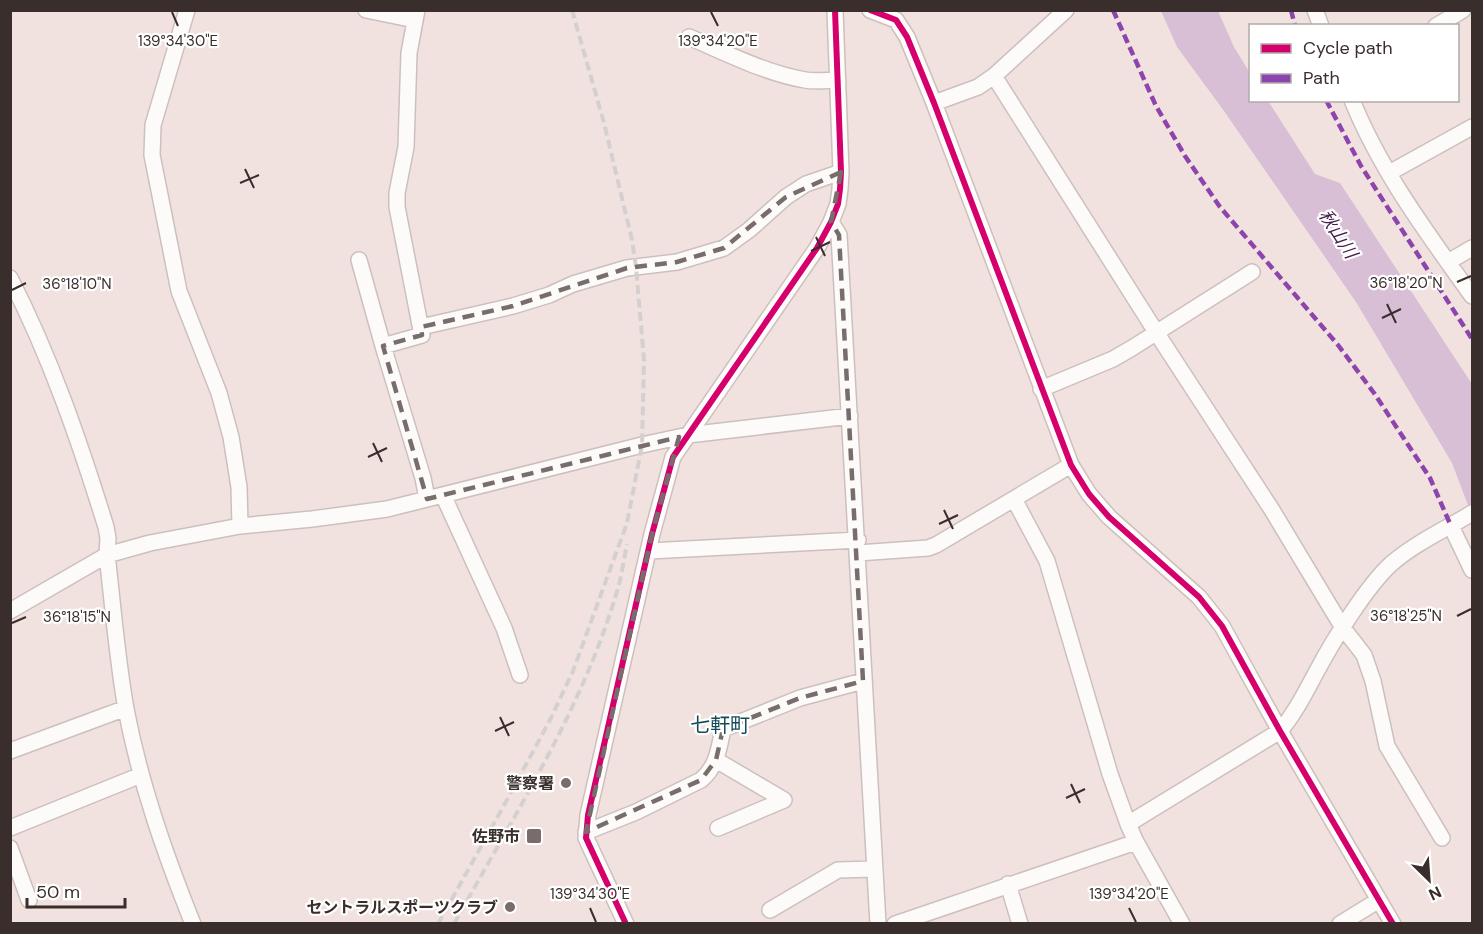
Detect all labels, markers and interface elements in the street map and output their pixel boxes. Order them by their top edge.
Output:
legend [1249,24,1459,102]
text: 139°34'30"E [138,31,218,51]
text: 139°34'20"E [678,31,758,51]
text: Cycle path [1303,36,1393,60]
text: Path [1303,66,1340,90]
water label: 秋山川 [1313,205,1364,265]
text: 36°18'20"N [1369,273,1443,293]
text: 36°18'10"N [42,274,112,294]
text: 36°18'25"N [1370,606,1442,626]
text: 36°18'15"N [43,607,111,627]
district label: 七軒町 [690,712,750,738]
place label: 警察署 [506,773,554,794]
marker: 警察署 [559,776,573,790]
place label: 佐野市 [471,826,520,847]
marker: 佐野市 [525,827,543,845]
north arrow [1399,850,1459,910]
scale bar [27,871,124,909]
text: 50 m [36,880,80,904]
text: N [1425,881,1445,905]
text: 139°34'30"E [550,884,630,904]
text: 139°34'20"E [1089,884,1169,904]
place label: セントラルスポーツクラブ [306,897,498,918]
marker: セントラルスポーツクラブ [503,900,517,914]

